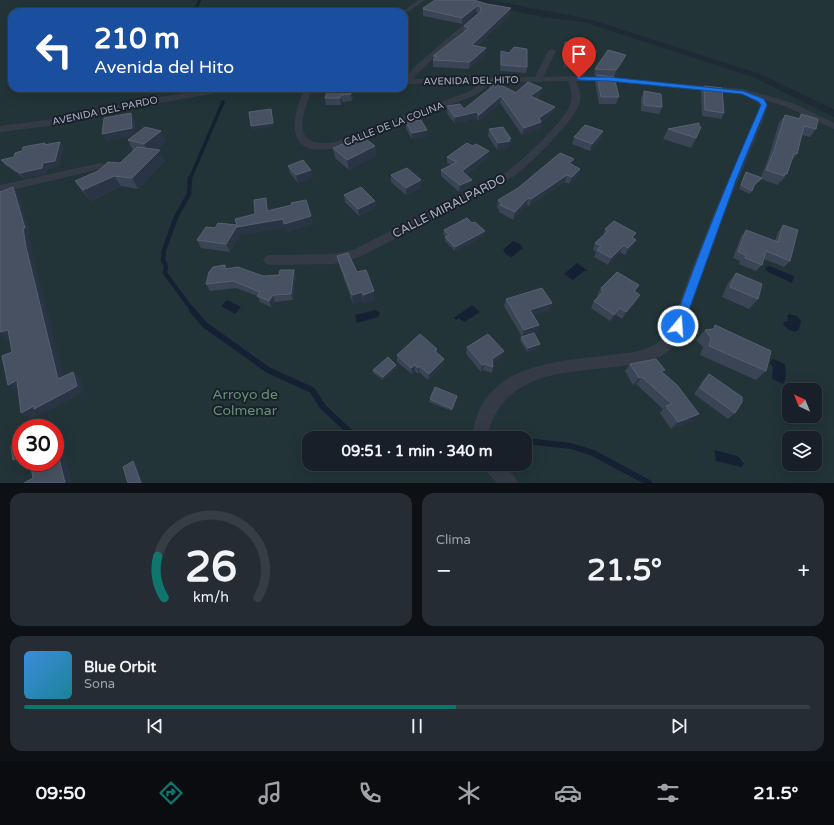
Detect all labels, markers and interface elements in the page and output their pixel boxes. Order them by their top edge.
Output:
text: 210 m [94,22,180,56]
icon: left [28,24,80,76]
pin [562,37,596,78]
icon: arrive [568,43,590,65]
text: Avenida del Hito [94,56,234,78]
street label: AVENIDA DEL HITO [423,74,519,88]
street label: AVENIDA DEL PARDO [51,94,159,128]
street label: CALLE DE LA COLINA [342,99,446,149]
street label: CALLE MIRALPARDO [390,171,508,241]
position arrow [657,305,699,347]
north arrow [782,383,822,423]
map controls [782,383,822,471]
park label: Arroyo de Colmenar [212,386,278,419]
speed limit sign: 30 [12,419,64,471]
button: layers [782,431,822,471]
text: 09:51 · 1 min · 340 m [342,442,492,460]
text: Clima [436,532,471,548]
text: 26 [185,542,237,592]
text: 21.5° [587,552,662,589]
text: − [436,558,452,584]
text: + [798,558,810,584]
text: km/h [193,588,229,605]
text: Blue Orbit [84,658,156,676]
text: Sona [84,676,115,692]
icon: previous [144,715,166,737]
icon: pause [406,715,428,737]
icon: next [668,715,690,737]
icon: directions [157,779,185,807]
icon: music [256,779,284,807]
icon: phone [356,779,384,807]
icon: climate [455,779,483,807]
icon: car [554,779,582,807]
icon: filters [654,779,682,807]
text: 09:50 [36,782,86,804]
text: 21.5° [753,782,798,804]

